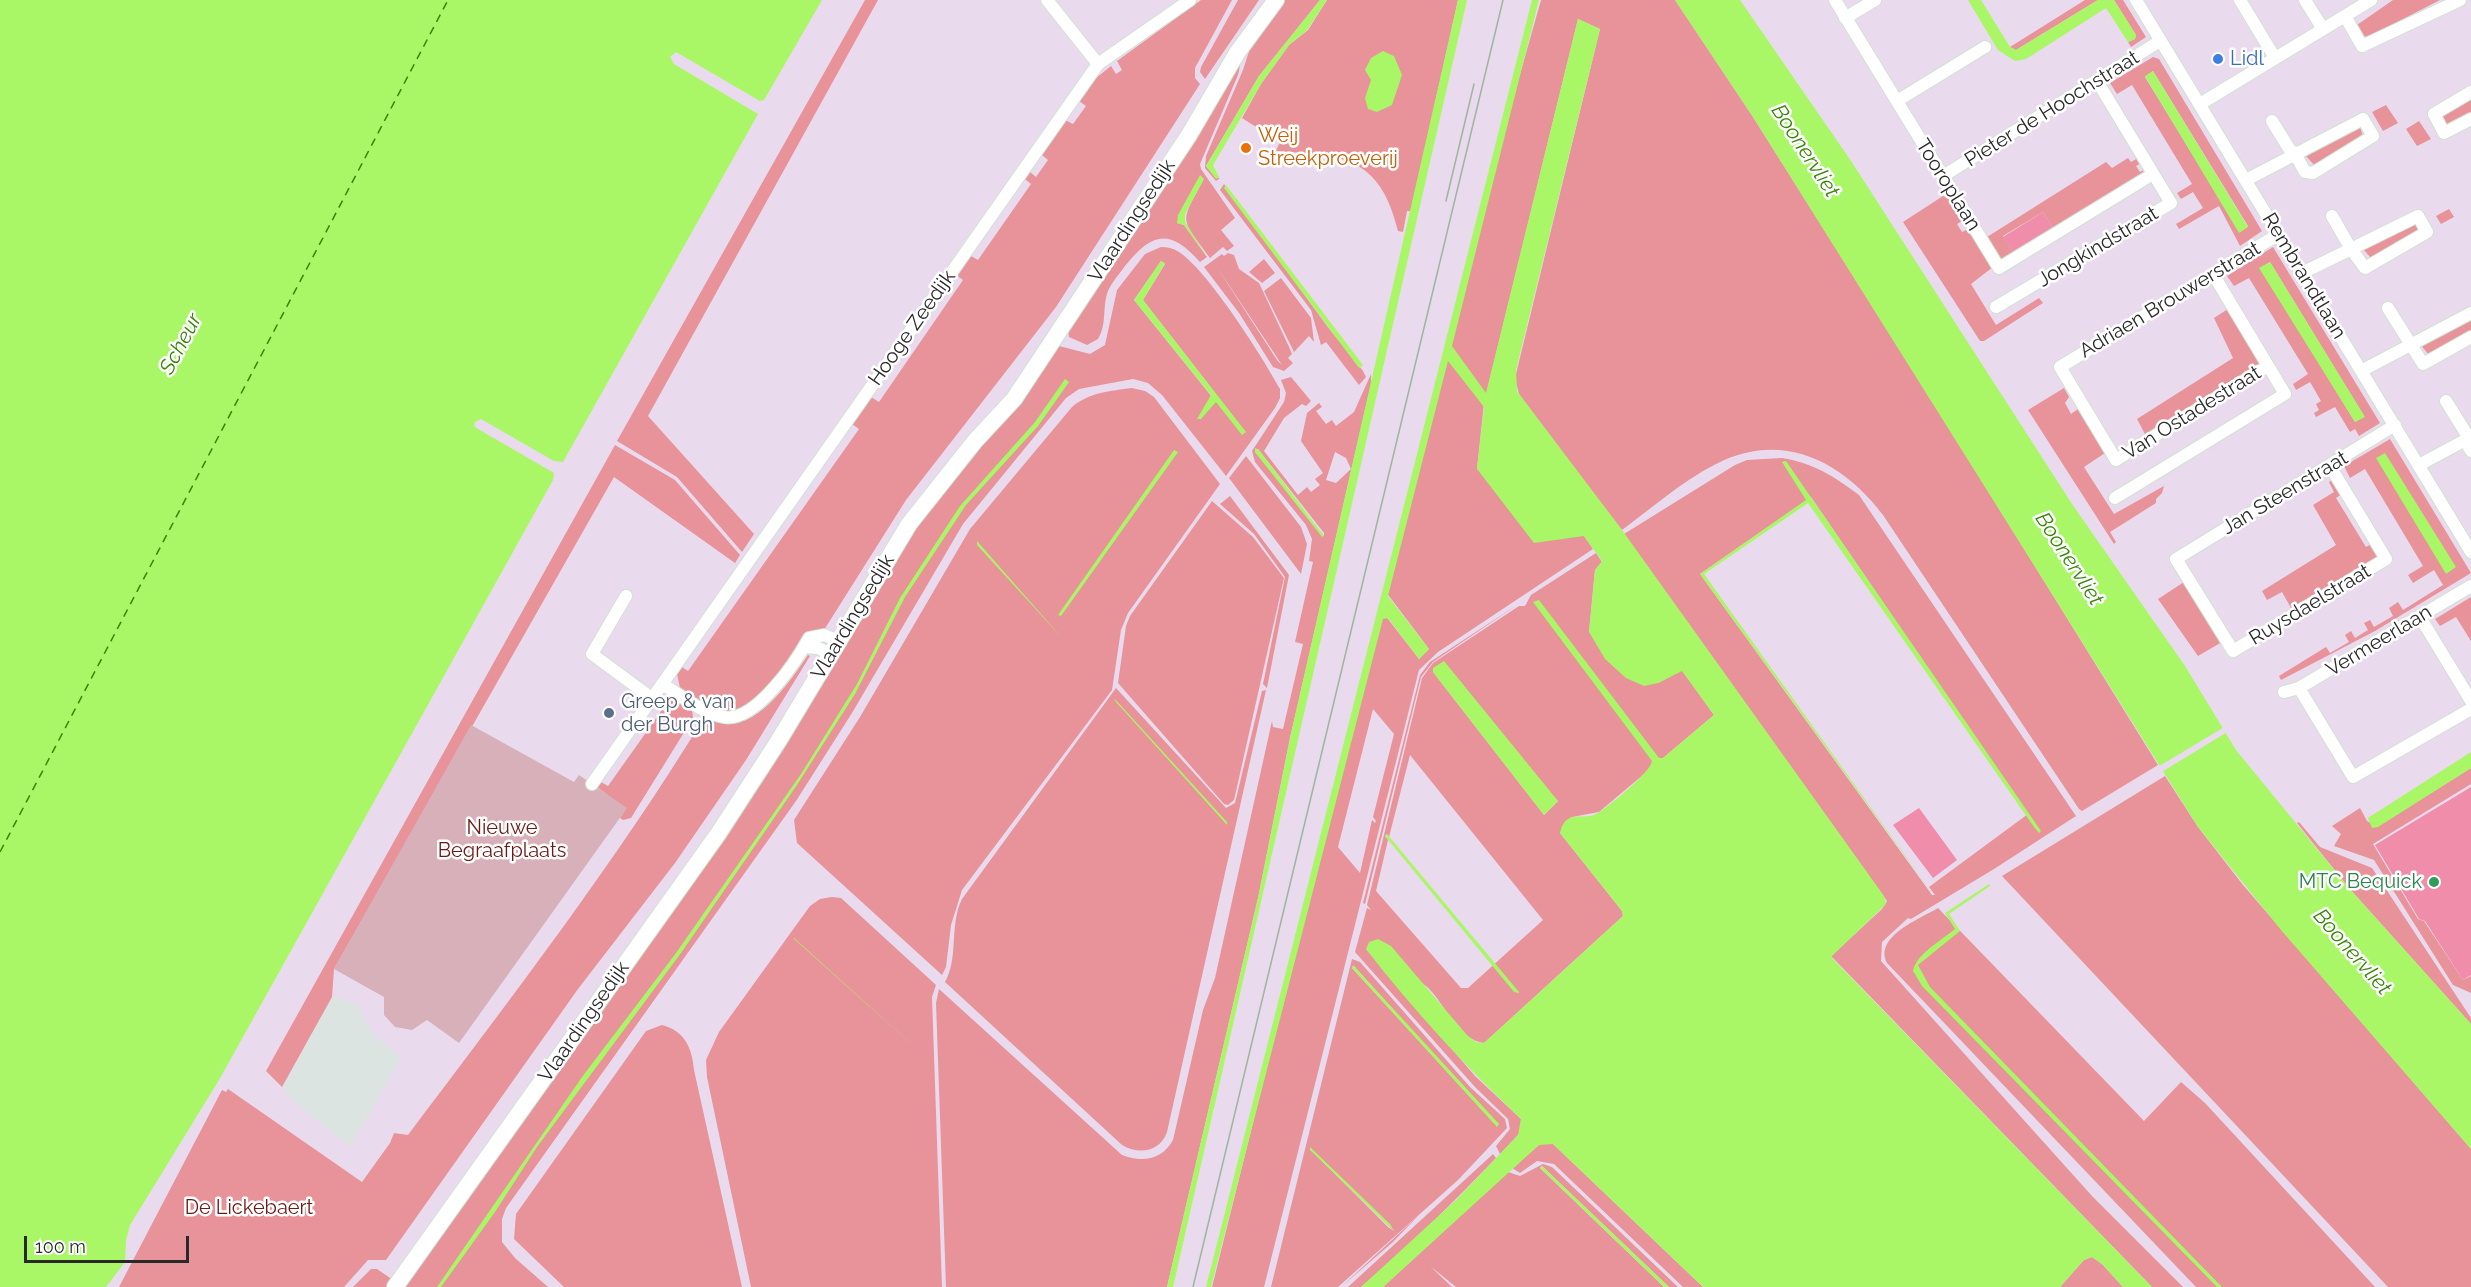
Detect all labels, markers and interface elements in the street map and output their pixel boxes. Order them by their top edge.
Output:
street label: Pieter de Hoochstraat [1960,46,2144,172]
place label: Lidl [2230,47,2264,71]
marker: Lidl [2211,52,2225,66]
water label: Boonervliet [1766,100,1844,202]
place label: Weij Streekproeverij [1258,124,1398,171]
street label: Tooroplaan [1910,135,1986,235]
marker: Weij Streekproeverij [1239,141,1253,155]
street label: Vlaardingsedijk [1083,155,1181,287]
street label: Jongkindstraat [2033,202,2163,292]
street label: Rembrandtlaan [2257,209,2351,343]
street label: Adriaen Brouwerstraat [2075,236,2265,364]
street label: Hooge Zeedijk [863,266,961,390]
water label: Scheur [155,309,207,379]
street label: Van Ostadestraat [2118,361,2266,465]
street label: Jan Steenstraat [2218,446,2352,540]
water label: Boonervliet [2030,508,2108,610]
street label: Vlaardingsedijk [806,550,900,684]
street label: Ruysdaelstraat [2245,559,2375,651]
street label: Vermeerlaan [2322,600,2436,682]
place label: Greep & van der Burgh [621,690,734,737]
marker: Greep & van der Burgh [602,706,616,720]
park label: Nieuwe Begraafplaats [438,816,566,863]
place label: MTC Bequick [2299,870,2422,894]
marker: MTC Bequick [2427,875,2441,889]
water label: Boonervliet [2308,904,2396,1000]
street label: Vlaardingsedijk [534,957,634,1087]
park label: De Lickebaert [185,1196,313,1220]
scale bar [27,1224,192,1262]
text: 100 m [35,1236,86,1257]

